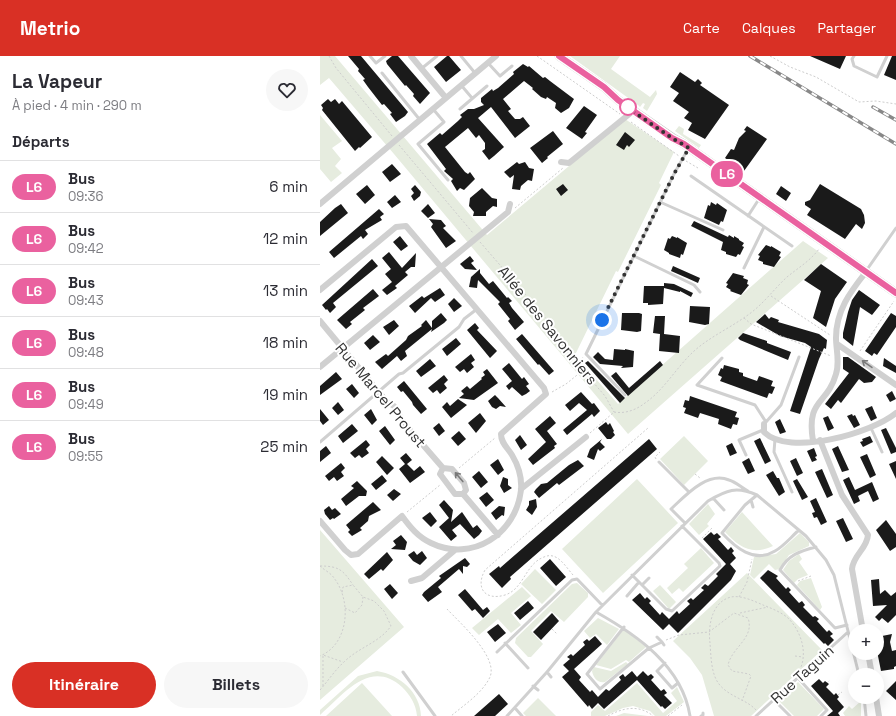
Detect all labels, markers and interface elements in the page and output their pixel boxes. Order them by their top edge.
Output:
text: Metrio [20,16,80,41]
text: Carte [683,19,720,37]
text: Calques [742,19,796,37]
text: Partager [818,19,876,37]
text: La Vapeur [12,69,102,94]
button: heart [266,69,308,111]
text: À pied · 4 min · 290 m [12,97,142,114]
unlabelled marker [619,98,637,116]
text: Départs [12,132,70,151]
line badge: L6 [709,161,745,187]
text: L6 [719,165,735,183]
text: Bus [68,169,95,188]
text: 6 min [269,177,308,196]
text: L6 [26,178,42,196]
text: 09:36 [68,188,103,205]
text: Bus [68,221,95,240]
text: 12 min [263,229,308,248]
text: L6 [26,230,42,248]
text: 09:42 [68,240,104,257]
street label: Allée des Savonniers [494,262,602,388]
text: Bus [68,273,95,292]
text: 13 min [263,281,308,300]
text: L6 [26,282,42,300]
text: 09:43 [68,292,104,309]
your location [592,310,612,330]
text: Bus [68,325,95,344]
text: 18 min [263,333,308,352]
text: L6 [26,334,42,352]
street label: Rue Marcel Proust [332,339,431,451]
text: 09:48 [68,344,104,361]
one-way arrow [861,360,872,368]
text: Bus [68,377,95,396]
text: 19 min [263,385,308,404]
text: L6 [26,386,42,404]
text: 09:49 [68,396,104,413]
text: Bus [68,429,95,448]
text: 25 min [260,437,308,456]
text: L6 [26,438,42,456]
text: 09:55 [68,448,103,465]
one-way arrow [454,471,463,482]
map controls [848,624,884,704]
button: + [848,624,884,660]
street label: Rue Taguin [766,641,838,707]
button: Itinéraire [12,662,156,708]
button: Billets [164,662,308,708]
button: − [848,668,884,704]

